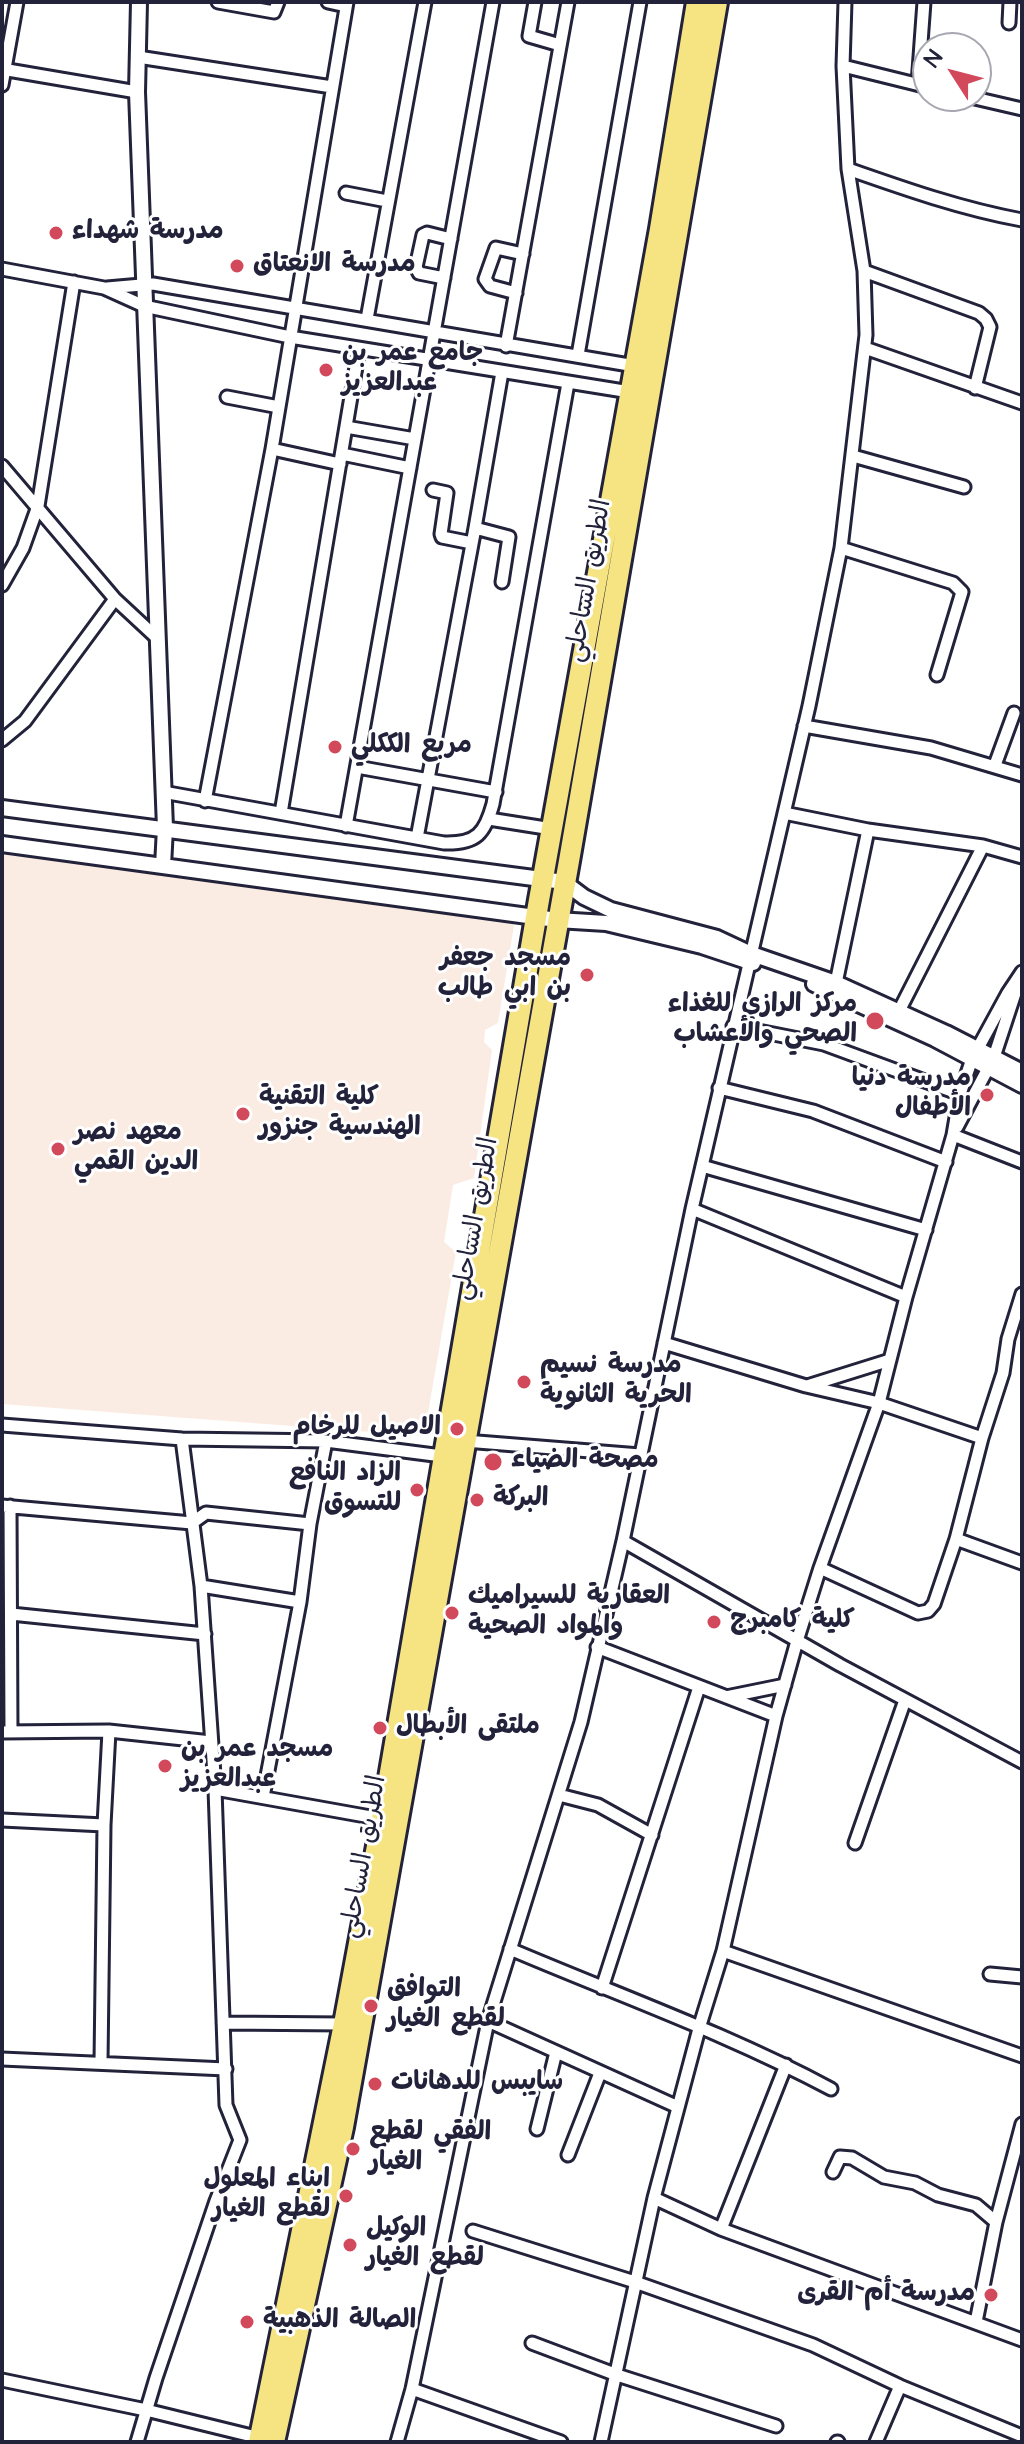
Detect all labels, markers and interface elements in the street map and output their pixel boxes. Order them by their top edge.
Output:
north arrow [912,32,992,112]
text: N [917,44,950,73]
place label: مدرسة شهداء [72,217,224,249]
marker: مدرسة شهداء [47,224,65,242]
place label: مدرسة الانعتاق [253,250,416,282]
marker: مدرسة الانعتاق [228,257,246,275]
place label: جامع عمر بن عبدالعزيز [342,339,483,400]
marker: جامع عمر بن عبدالعزيز [317,361,335,379]
street label: الطريق الساحلي [560,497,620,665]
place label: مربع الككلي [351,731,472,763]
marker: مربع الككلي [326,738,344,756]
place label: مسجد جعفر بن ابي طالب [438,944,571,1006]
marker: مسجد جعفر بن ابي طالب [578,966,596,984]
place label: مركز الرازي للغذاء الصحي والأعشاب [668,990,857,1052]
marker: مركز الرازي للغذاء الصحي والأعشاب [864,1010,886,1032]
place label: مدرسة دنيا الأطفال [852,1064,971,1126]
place label: كلية التقنية الهندسية جنزور [259,1083,421,1144]
marker: مدرسة دنيا الأطفال [978,1086,996,1104]
marker: كلية التقنية الهندسية جنزور [234,1105,252,1123]
place label: معهد نصر الدين القمي [74,1118,198,1180]
street label: الطريق الساحلي [447,1135,507,1303]
marker: معهد نصر الدين القمي [49,1140,67,1158]
place label: مدرسة نسيم الحرية الثانوية [540,1351,692,1412]
marker: مدرسة نسيم الحرية الثانوية [515,1373,533,1391]
place label: الاصيل للرخام [293,1413,441,1445]
marker: الاصيل للرخام [448,1420,466,1438]
place label: مصحة الضياء [511,1446,659,1478]
marker: مصحة الضياء [482,1451,504,1473]
place label: الزاد النافع للتسوق [289,1459,401,1520]
marker: الزاد النافع للتسوق [408,1481,426,1499]
place label: البركة [493,1484,548,1516]
marker: البركة [468,1491,486,1509]
place label: العقارية للسيراميك والمواد الصحية [468,1582,670,1644]
marker: العقارية للسيراميك والمواد الصحية [443,1604,461,1622]
place label: كلية كامبرج [730,1606,855,1638]
marker: كلية كامبرج [705,1613,723,1631]
place label: ملتقى الأبطال [396,1712,540,1744]
marker: ملتقى الأبطال [371,1719,389,1737]
place label: مسجد عمر بن عبدالعزيز [181,1735,333,1796]
marker: مسجد عمر بن عبدالعزيز [156,1757,174,1775]
street label: الطريق الساحلي [335,1773,395,1941]
place label: التوافق لقطع الغيار [387,1975,505,2036]
marker: التوافق لقطع الغيار [362,1997,380,2015]
place label: سايبس للدهانات [391,2068,563,2100]
marker: سايبس للدهانات [366,2075,384,2093]
place label: الفقي لقطع الغيار [369,2118,491,2180]
marker: الفقي لقطع الغيار [344,2140,362,2158]
place label: ابناء المعلول لقطع الغيار [204,2165,330,2226]
marker: ابناء المعلول لقطع الغيار [337,2187,355,2205]
place label: الوكيل لقطع الغيار [366,2214,484,2276]
marker: الوكيل لقطع الغيار [341,2236,359,2254]
place label: مدرسة أم القرى [797,2279,975,2311]
marker: مدرسة أم القرى [982,2286,1000,2304]
place label: الصالة الذهبية [263,2306,416,2338]
marker: الصالة الذهبية [238,2313,256,2331]

